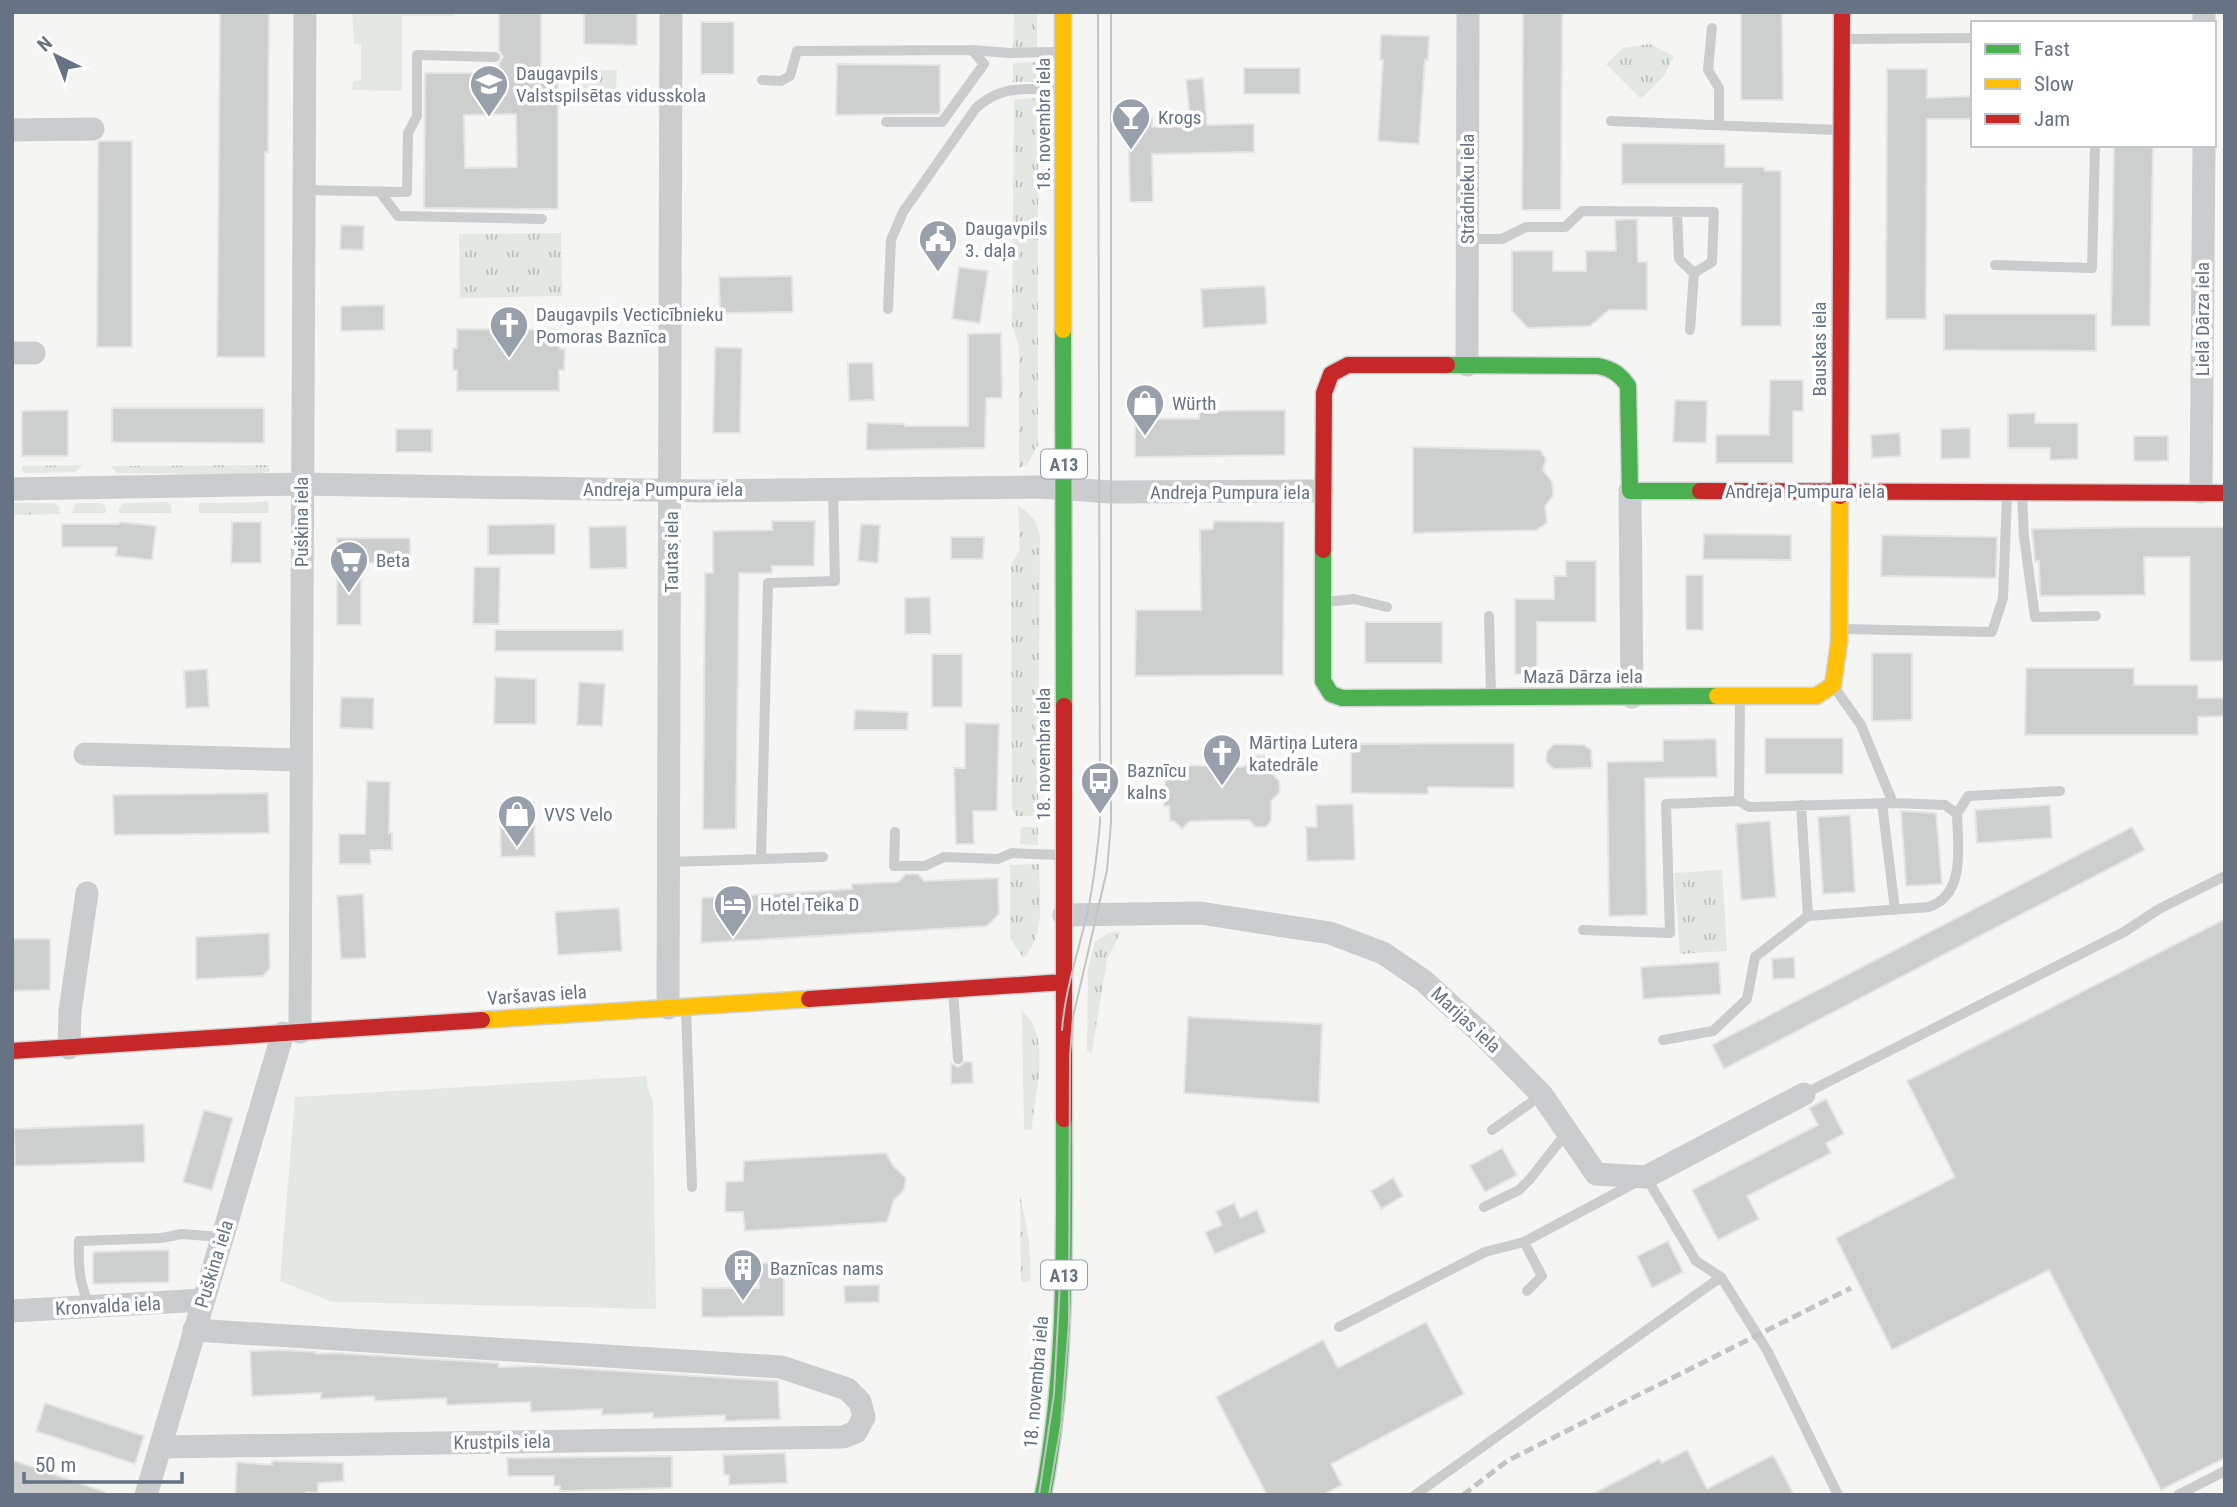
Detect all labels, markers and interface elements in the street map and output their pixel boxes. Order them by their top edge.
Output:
north arrow [21,21,91,91]
legend [1971,21,2216,147]
text: N [33,32,57,56]
text: Fast [2034,37,2070,61]
street label: 18. novembra iela [1032,58,1055,190]
place label: Daugavpils Valstspilsētas vidusskola [516,62,706,107]
school or university icon: Daugavpils Valstspilsētas vidusskola [468,63,510,118]
text: Slow [2034,72,2074,96]
bar icon: Krogs [1110,96,1152,151]
place label: Krogs [1158,106,1202,129]
text: Jam [2034,107,2070,131]
street label: Strādnieku iela [1456,134,1479,244]
place label: Daugavpils 3. daļa [965,217,1047,262]
public building icon: Daugavpils 3. daļa [917,218,959,273]
street label: Lielā Dārza iela [2191,262,2214,376]
street label: Bauskas iela [1808,302,1831,396]
place label: Daugavpils Vecticībnieku Pomoras Baznīca [536,303,723,348]
church icon: Daugavpils Vecticībnieku Pomoras Baznīca [488,304,530,359]
shop icon: Würth [1124,382,1166,437]
place label: Würth [1172,392,1217,415]
road number: A13 [1041,450,1087,478]
street label: Puškina iela [290,477,313,567]
street label: Andreja Pumpura iela [583,478,743,501]
street label: Andreja Pumpura iela [1725,480,1885,503]
street label: Andreja Pumpura iela [1150,481,1310,504]
street label: Tautas iela [660,511,683,593]
supermarket icon: Beta [328,539,370,594]
place label: Beta [376,549,410,572]
street label: Mazā Dārza iela [1523,665,1643,688]
street label: 18. novembra iela [1032,688,1055,820]
place label: Mārtiņa Lutera katedrāle [1249,731,1358,776]
church icon: Mārtiņa Lutera katedrāle [1201,732,1243,787]
place label: Baznīcu kalns [1127,759,1186,804]
bus stop icon: Baznīcu kalns [1079,760,1121,815]
shop icon: VVS Velo [496,793,538,848]
place label: VVS Velo [544,803,613,826]
hotel icon: Hotel Teika D [712,883,754,938]
place label: Hotel Teika D [760,893,859,916]
street label: Varšavas iela [487,980,587,1010]
street label: Marijas iela [1426,982,1506,1058]
street label: Puškina iela [190,1217,238,1311]
building icon: Baznīcas nams [722,1247,764,1302]
place label: Baznīcas nams [770,1257,884,1280]
road number: A13 [1041,1260,1087,1290]
street label: Kronvalda iela [55,1292,161,1320]
street label: 18. novembra iela [1019,1315,1053,1449]
street label: Krustpils iela [453,1430,551,1454]
scale bar [24,1440,182,1484]
text: 50 m [35,1453,76,1477]

